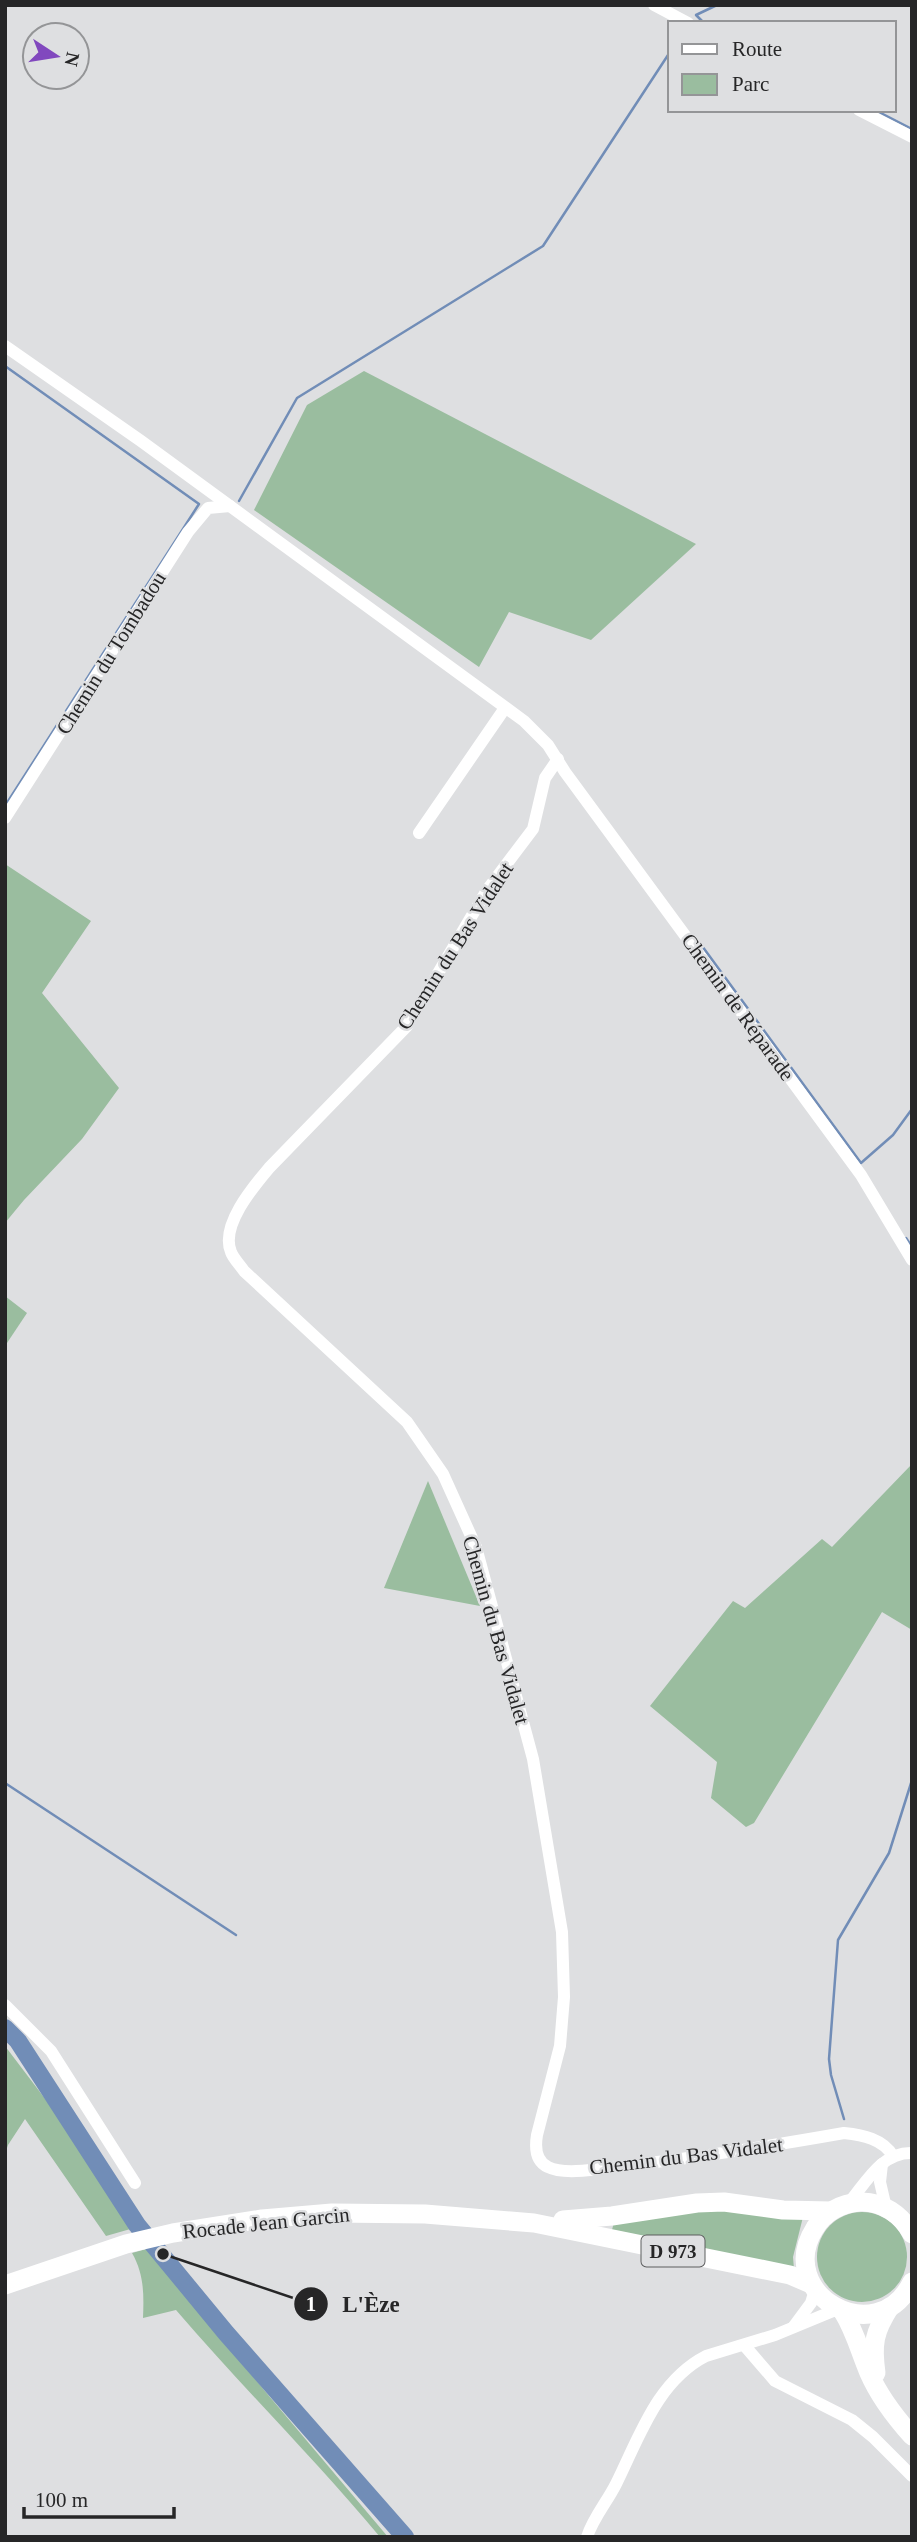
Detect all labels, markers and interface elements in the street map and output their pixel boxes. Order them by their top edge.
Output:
north arrow [21,21,91,91]
legend [668,21,896,112]
text: Route [732,37,782,61]
text: N [60,51,84,69]
text: Parc [732,72,769,96]
street label: Chemin du Tombadou [51,567,171,739]
street label: Chemin du Bas Vidalet [392,858,518,1034]
street label: Chemin de Réparade [677,929,799,1085]
street label: Chemin du Bas Vidalet [458,1533,534,1727]
street label: Chemin du Bas Vidalet [588,2132,784,2180]
street label: Rocade Jean Garcin [181,2202,351,2244]
road number: D 973 [642,2236,704,2266]
callout: L'Èze [293,2282,414,2326]
text: 1 [306,2292,316,2316]
text: L'Èze [342,2292,400,2317]
scale bar [24,2476,175,2520]
text: 100 m [35,2488,88,2512]

